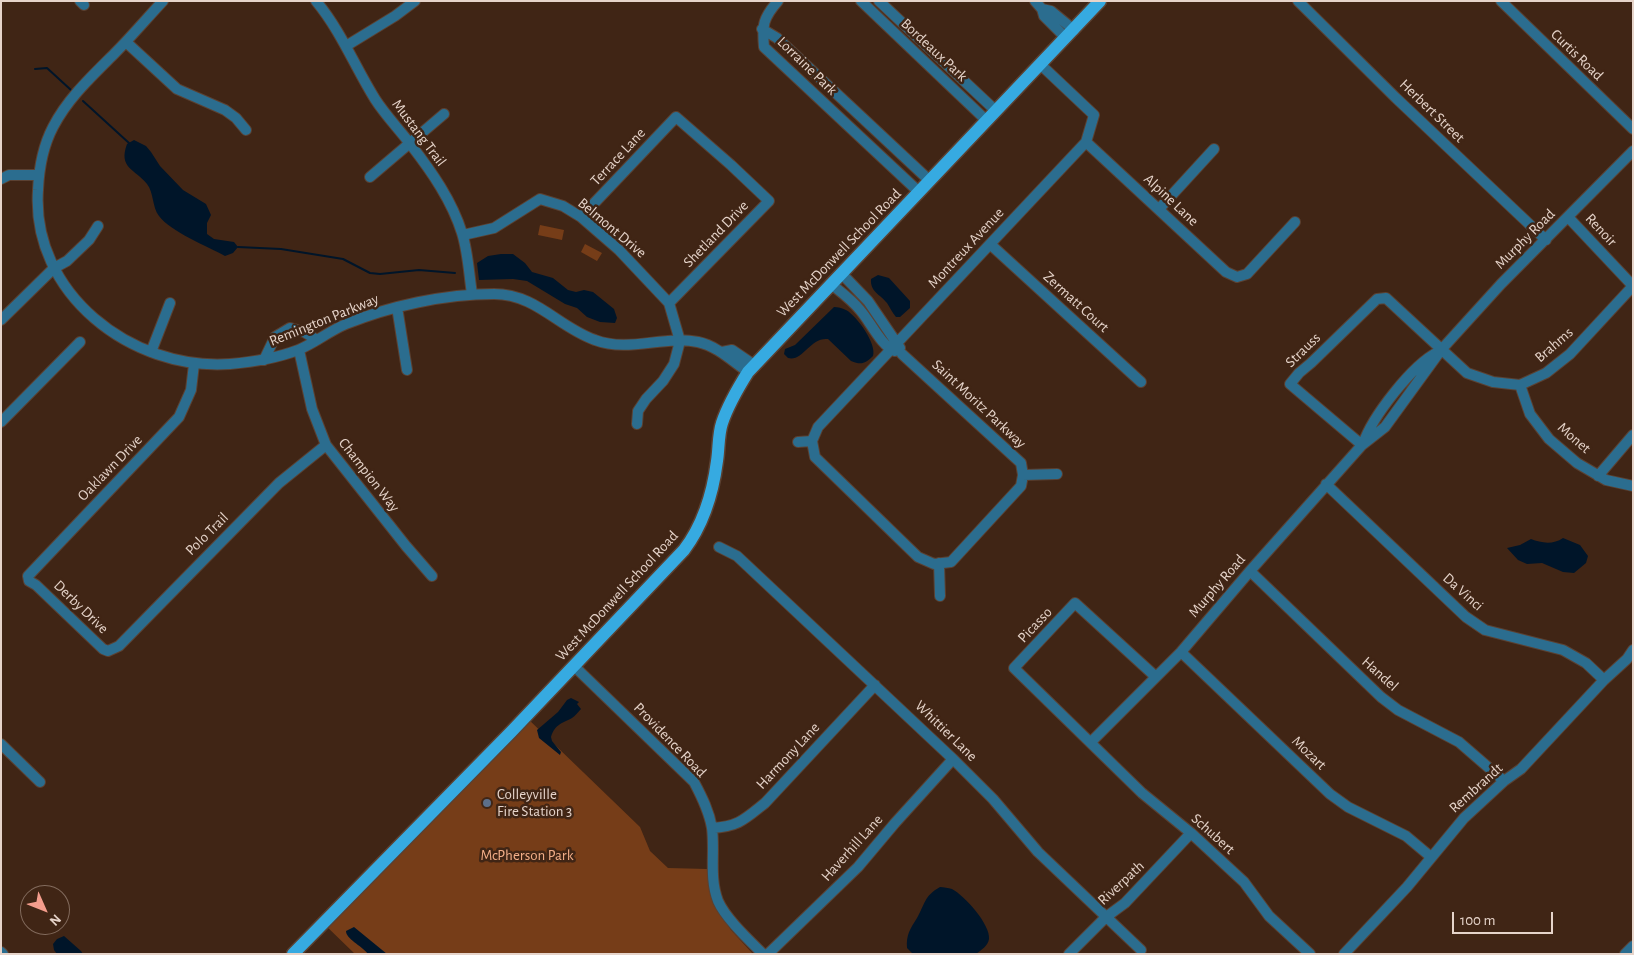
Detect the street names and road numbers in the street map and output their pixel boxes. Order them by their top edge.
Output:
street label: Bordeaux Park [897,15,971,85]
street label: Curtis Road [1547,26,1607,84]
street label: Lorraine Park [773,33,841,99]
street label: Herbert Street [1396,75,1468,147]
street label: Mustang Trail [388,96,450,170]
street label: Terrace Lane [587,124,649,190]
street label: Alpine Lane [1140,170,1202,230]
street label: West McDonwell School Road [773,185,905,321]
street label: Belmont Drive [574,194,650,262]
street label: Shetland Drive [680,197,752,271]
street label: Montreux Avenue [924,204,1008,292]
street label: Murphy Road [1491,205,1559,273]
street label: Renoir [1581,210,1621,250]
street label: Zermatt Court [1039,268,1113,336]
street label: Remington Parkway [267,290,381,350]
street label: Brahms [1531,324,1577,366]
street label: Strauss [1282,329,1324,371]
street label: Saint Moritz Parkway [928,356,1030,452]
street label: Monet [1554,419,1594,457]
street label: Oaklawn Drive [74,431,146,505]
street label: Champion Way [335,434,403,516]
street label: Polo Trail [182,509,232,559]
street label: West McDonwell School Road [552,527,682,665]
street label: Murphy Road [1185,551,1249,621]
street label: Da Vinci [1439,569,1487,615]
street label: Derby Drive [50,577,112,637]
street label: Picasso [1014,603,1056,647]
street label: Handel [1358,653,1402,695]
street label: Whittier Lane [911,697,981,765]
street label: Providence Road [630,699,710,781]
street label: Harmony Lane [752,719,824,793]
street label: Mozart [1288,732,1330,774]
street label: Rembrandt [1445,759,1507,817]
street label: Schubert [1188,810,1238,858]
street label: Haverhill Lane [817,811,887,885]
street label: Riverpath [1094,857,1148,909]

